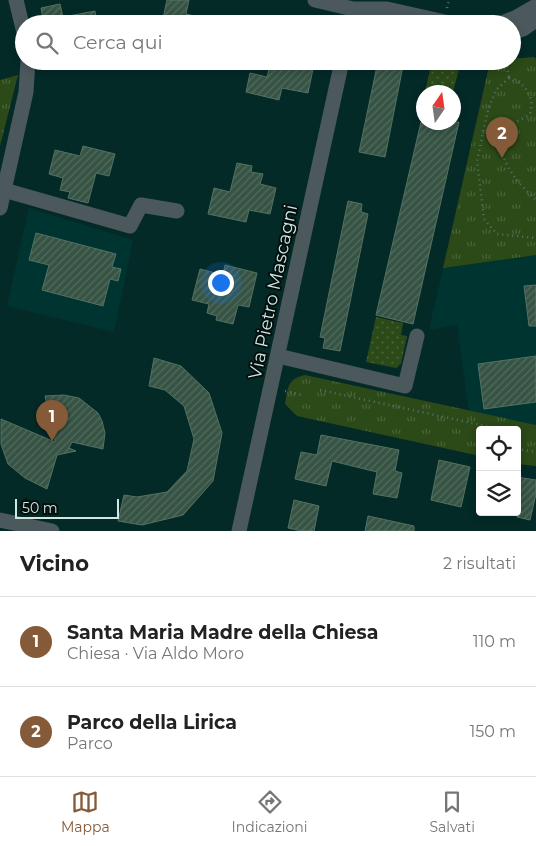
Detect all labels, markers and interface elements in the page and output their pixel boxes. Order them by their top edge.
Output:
search box [15,15,521,70]
icon: search [33,29,61,57]
text: Cerca qui [73,31,163,54]
north arrow [416,85,461,130]
pin: 2 [486,117,518,158]
street label: Via Pietro Mascagni [244,203,302,381]
your location [208,270,234,296]
pin: 1 [36,400,68,441]
map controls [476,426,521,516]
button: locate [476,426,521,471]
button: layers [476,471,521,516]
scale bar [15,496,119,519]
text: 50 m [22,499,58,517]
text: Vicino [20,551,89,576]
text: 2 risultati [443,554,516,573]
text: Santa Maria Madre della Chiesa [67,621,378,644]
text: 1 [33,632,39,651]
text: 110 m [473,632,516,651]
text: Chiesa · Via Aldo Moro [67,644,244,663]
text: Parco della Lirica [67,711,237,734]
text: 2 [31,722,41,741]
text: 150 m [469,722,516,741]
text: Parco [67,734,113,753]
tab: Mappa [61,788,110,836]
tab: Indicazioni [232,788,308,836]
tab: Salvati [429,788,475,836]

